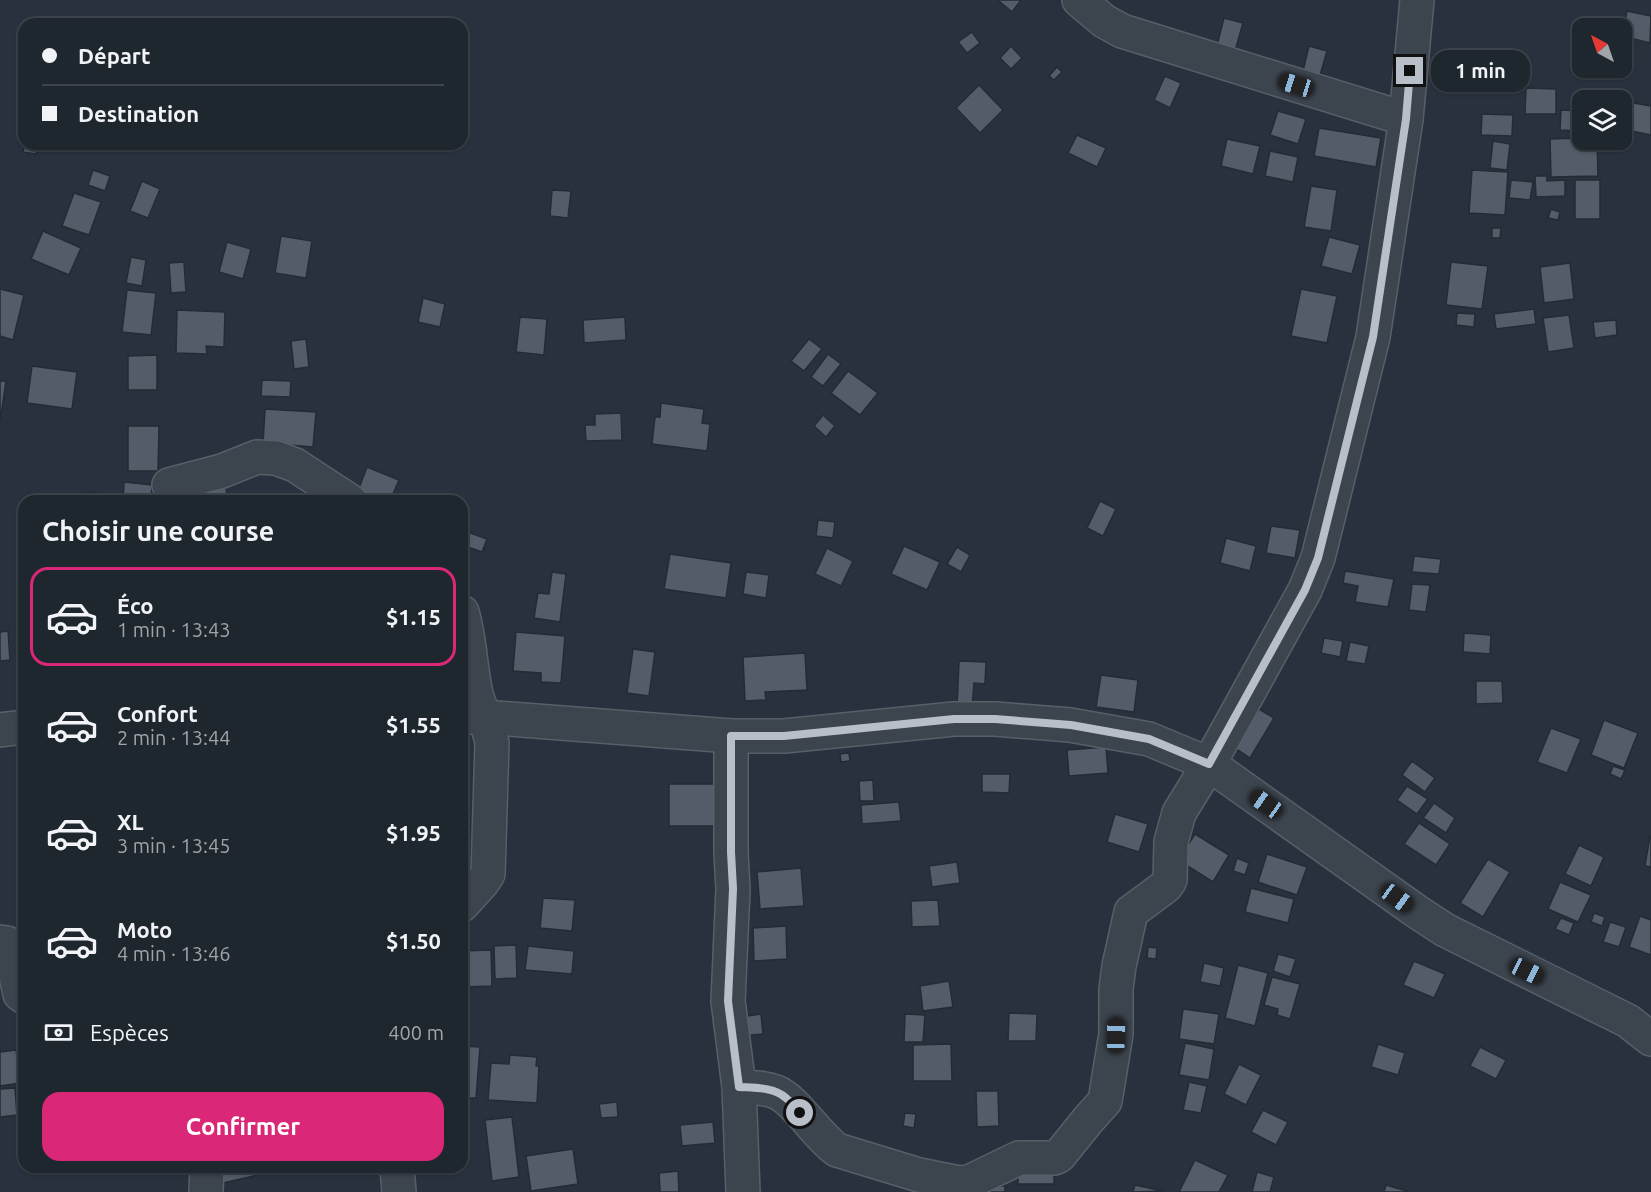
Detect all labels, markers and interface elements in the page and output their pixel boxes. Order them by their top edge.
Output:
north arrow [1572,18,1632,78]
map controls [1572,18,1632,150]
text: Départ [78,43,150,68]
callout: 1 min [1431,50,1530,92]
route end [1396,57,1423,84]
text: 1 min [1455,59,1506,82]
car [1276,71,1316,99]
button: layers [1572,90,1632,150]
text: Destination [78,101,199,126]
text: Choisir une course [42,516,274,546]
icon: car [45,590,99,644]
text: Éco [117,593,154,618]
text: $1.15 [386,604,441,629]
text: 1 min · 13:43 [117,618,231,641]
icon: car [45,698,99,752]
text: Confort [117,701,198,726]
text: $1.55 [386,712,441,737]
text: 2 min · 13:44 [117,726,231,749]
car [1246,786,1286,822]
icon: car [45,806,99,860]
text: XL [117,809,144,834]
text: $1.95 [386,820,441,845]
text: 3 min · 13:45 [117,834,231,857]
car [1377,880,1417,916]
icon: car [45,914,99,968]
text: Moto [117,917,172,942]
text: $1.50 [386,928,441,953]
text: 4 min · 13:46 [117,942,231,965]
car [1507,955,1547,987]
icon: cash [42,1016,75,1049]
car [1107,1017,1125,1053]
text: Espèces [90,1020,169,1045]
text: 400 m [388,1021,444,1044]
button: Confirmer [42,1092,444,1161]
route start [786,1099,813,1126]

